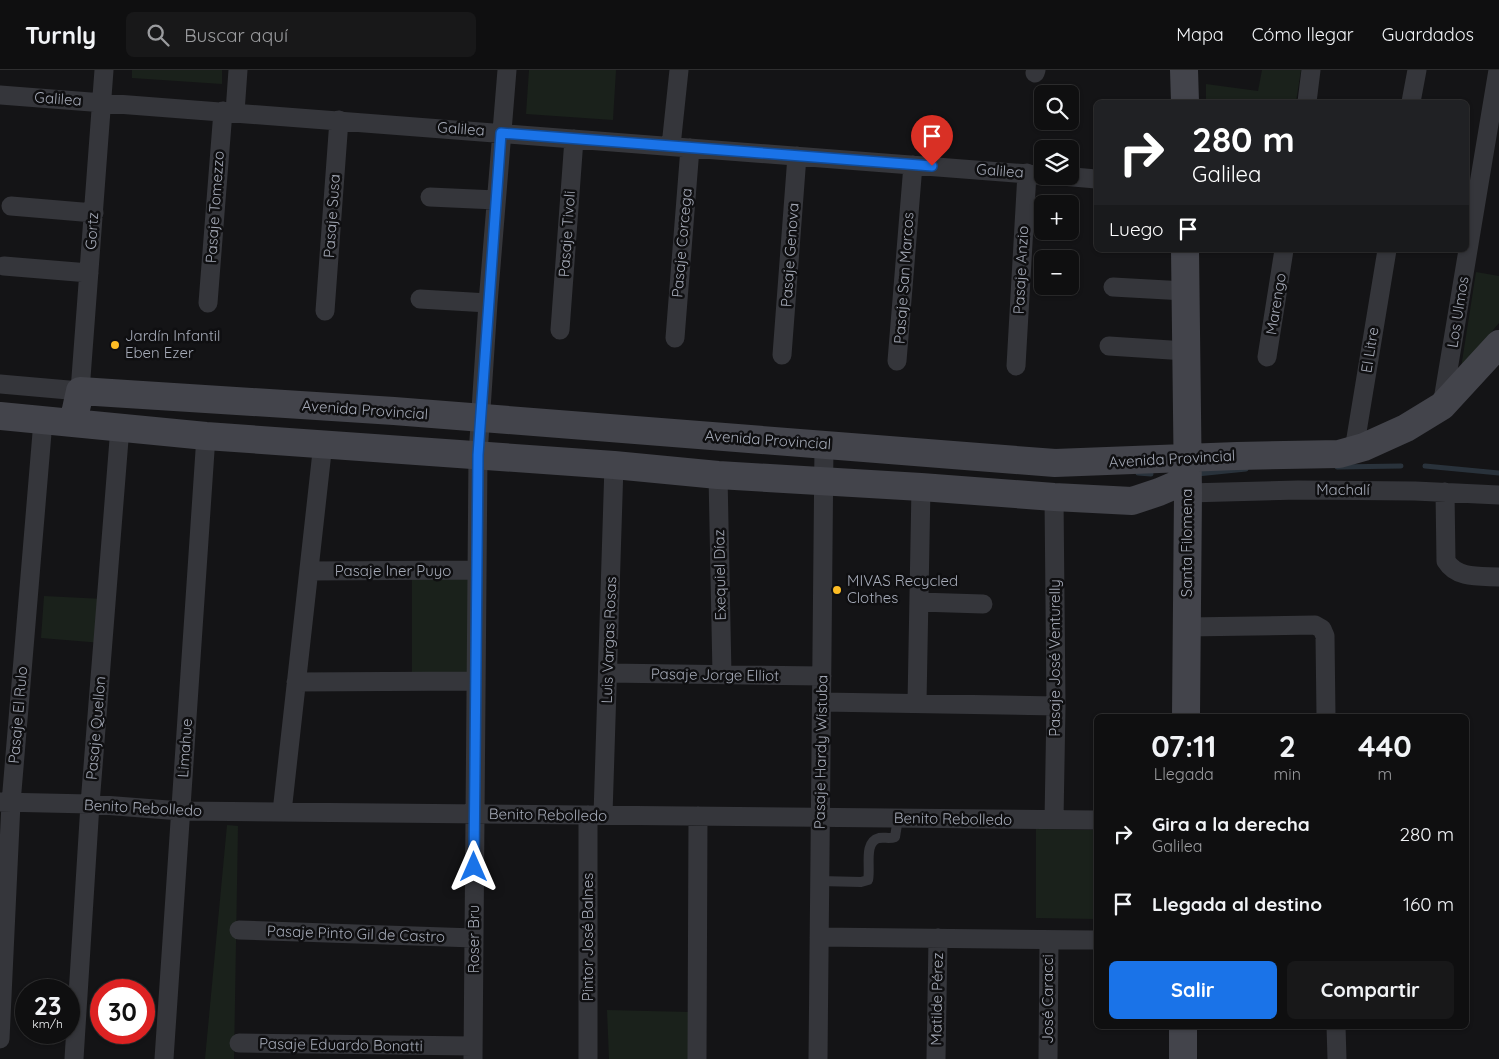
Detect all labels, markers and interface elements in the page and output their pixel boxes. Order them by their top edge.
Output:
search box [126,12,476,57]
text: Turnly [25,20,96,50]
icon: search [144,21,172,49]
text: Buscar aquí [184,23,288,47]
text: Mapa [1176,23,1224,46]
text: Cómo llegar [1252,23,1354,46]
text: Guardados [1382,23,1474,46]
map controls [1034,85,1079,295]
button: search [1034,85,1079,130]
street label: Galilea [34,87,82,110]
pin [911,115,953,166]
street label: Galilea [437,117,485,140]
text: 280 m [1192,117,1295,161]
icon: right [1109,120,1174,185]
icon: arrive [918,122,946,150]
button: layers [1034,140,1079,185]
street label: Pasaje Tomezzo [201,150,228,264]
street label: Galilea [976,159,1024,182]
text: Galilea [1192,160,1261,188]
street label: Pasaje Susa [319,173,344,259]
street label: Pasaje Corcega [667,188,696,298]
street label: Pasaje Tivoli [554,190,579,278]
button: + [1034,195,1079,240]
street label: Pasaje Genova [776,202,803,308]
street label: Gortz [81,212,102,250]
street label: Pasaje San Marcos [889,212,918,344]
icon: arrive [1174,215,1202,243]
text: Luego [1109,217,1164,241]
street label: Pasaje Anzio [1009,225,1032,315]
button: − [1034,250,1079,295]
street label: Marengo [1261,272,1290,336]
street label: Los Ulmos [1442,275,1473,349]
place label: Jardín Infantil Eben Ezer [125,326,221,362]
street label: El Litre [1357,326,1383,374]
marker: Jardín Infantil Eben Ezer [109,339,121,351]
street label: Avenida Provincial [301,396,429,423]
street label: Avenida Provincial [704,426,832,453]
street label: Avenida Provincial [1108,446,1236,471]
street label: Machalí [1316,480,1371,499]
street label: Santa Filomena [1177,489,1196,597]
street label: Exequiel Díaz [709,529,730,621]
street label: Pasaje Iner Puyo [335,561,451,580]
place label: MIVAS Recycled Clothes [847,571,958,607]
street label: Luis Vargas Rosas [597,576,620,704]
street label: Pasaje José Venturelly [1045,579,1064,737]
marker: MIVAS Recycled Clothes [831,584,843,596]
street label: Pasaje Jorge Elliot [651,664,779,685]
street label: Pasaje El Rulo [4,665,31,764]
street label: Pasaje Quellon [82,675,109,781]
street label: Pasaje Hardy Wistuba [810,675,831,829]
street label: Limahue [173,718,196,778]
text: 07:11 [1151,727,1216,765]
text: 2 [1279,727,1296,765]
text: 440 [1358,727,1412,765]
text: Llegada [1154,764,1214,784]
text: min [1274,764,1301,784]
text: m [1378,764,1392,784]
street label: Benito Rebolledo [83,795,203,820]
street label: Benito Rebolledo [489,804,607,825]
street label: Benito Rebolledo [894,808,1012,829]
text: Gira a la derecha [1152,812,1310,836]
icon: right [1109,820,1137,848]
text: 280 m [1399,822,1454,846]
text: Galilea [1152,836,1202,856]
position arrow [447,840,499,892]
street label: Pintor José Balnes [578,873,597,1001]
icon: arrive [1109,890,1137,918]
text: Llegada al destino [1152,892,1322,916]
text: 160 m [1403,892,1454,916]
street label: Roser Bru [464,905,483,973]
street label: Pasaje Pinto Gil de Castro [267,921,445,946]
street label: Matilde Pérez [926,952,947,1046]
street label: José Caracci [1038,954,1057,1044]
button: Salir [1109,961,1277,1019]
button: Compartir [1287,961,1454,1019]
speed limit sign: 30 [90,979,155,1044]
text: 23 [34,990,61,1021]
text: km/h [32,1016,63,1031]
street label: Pasaje Eduardo Bonatti [259,1034,423,1055]

